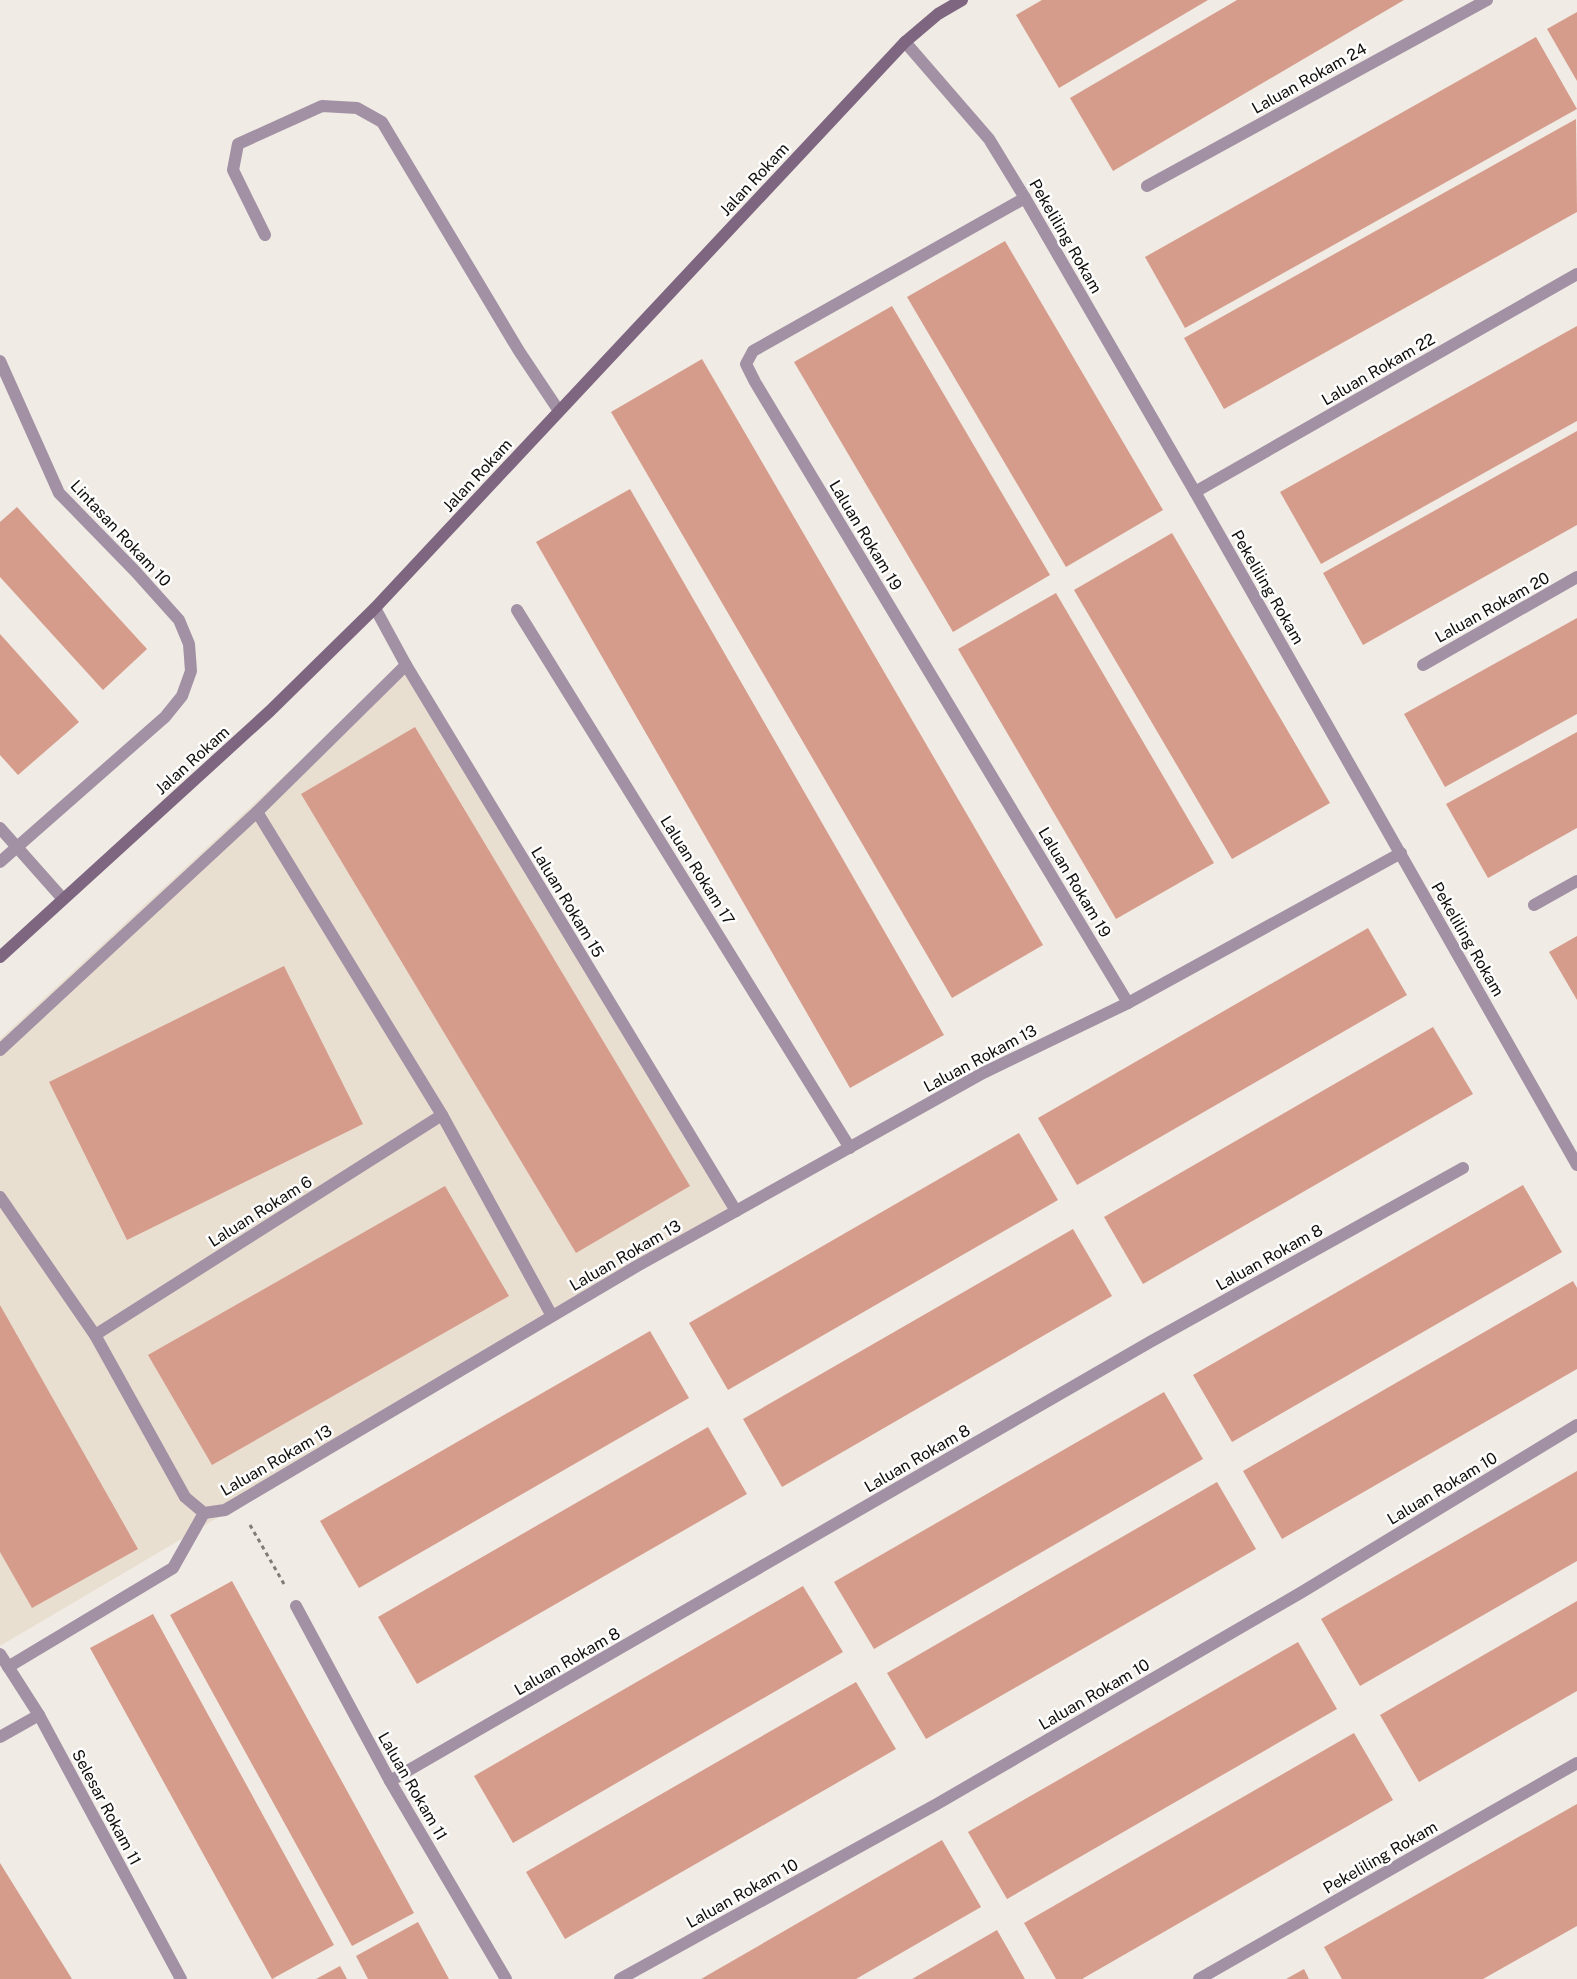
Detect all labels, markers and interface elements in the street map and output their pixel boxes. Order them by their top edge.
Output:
street label: Laluan Rokam 24 [1249,39,1370,118]
street label: Jalan Rokam [716,139,793,220]
street label: Pekeliling Rokam [1025,176,1106,297]
street label: Laluan Rokam 22 [1318,329,1438,410]
street label: Jalan Rokam [439,435,516,516]
street label: Lintasan Rokam 10 [66,476,175,591]
street label: Laluan Rokam 19 [825,477,906,594]
street label: Pekeliling Rokam [1227,527,1308,648]
street label: Laluan Rokam 20 [1432,568,1553,647]
street label: Jalan Rokam [151,722,233,799]
street label: Laluan Rokam 17 [656,812,739,928]
street label: Laluan Rokam 19 [1034,824,1115,941]
street label: Laluan Rokam 15 [527,844,608,961]
street label: Pekeliling Rokam [1427,879,1508,1000]
street label: Laluan Rokam 13 [920,1021,1040,1096]
street label: Laluan Rokam 6 [205,1172,316,1251]
street label: Laluan Rokam 13 [566,1216,684,1295]
street label: Laluan Rokam 8 [1213,1220,1326,1295]
street label: Laluan Rokam 8 [861,1420,974,1496]
street label: Laluan Rokam 13 [217,1421,335,1500]
street label: Laluan Rokam 10 [1384,1448,1501,1529]
street label: Laluan Rokam 8 [511,1623,624,1699]
street label: Laluan Rokam 10 [1035,1655,1153,1734]
street label: Laluan Rokam 11 [374,1729,451,1844]
street label: Selesar Rokam 11 [68,1746,145,1868]
street label: Pekeliling Rokam [1320,1817,1441,1898]
street label: Laluan Rokam 10 [683,1855,802,1932]

